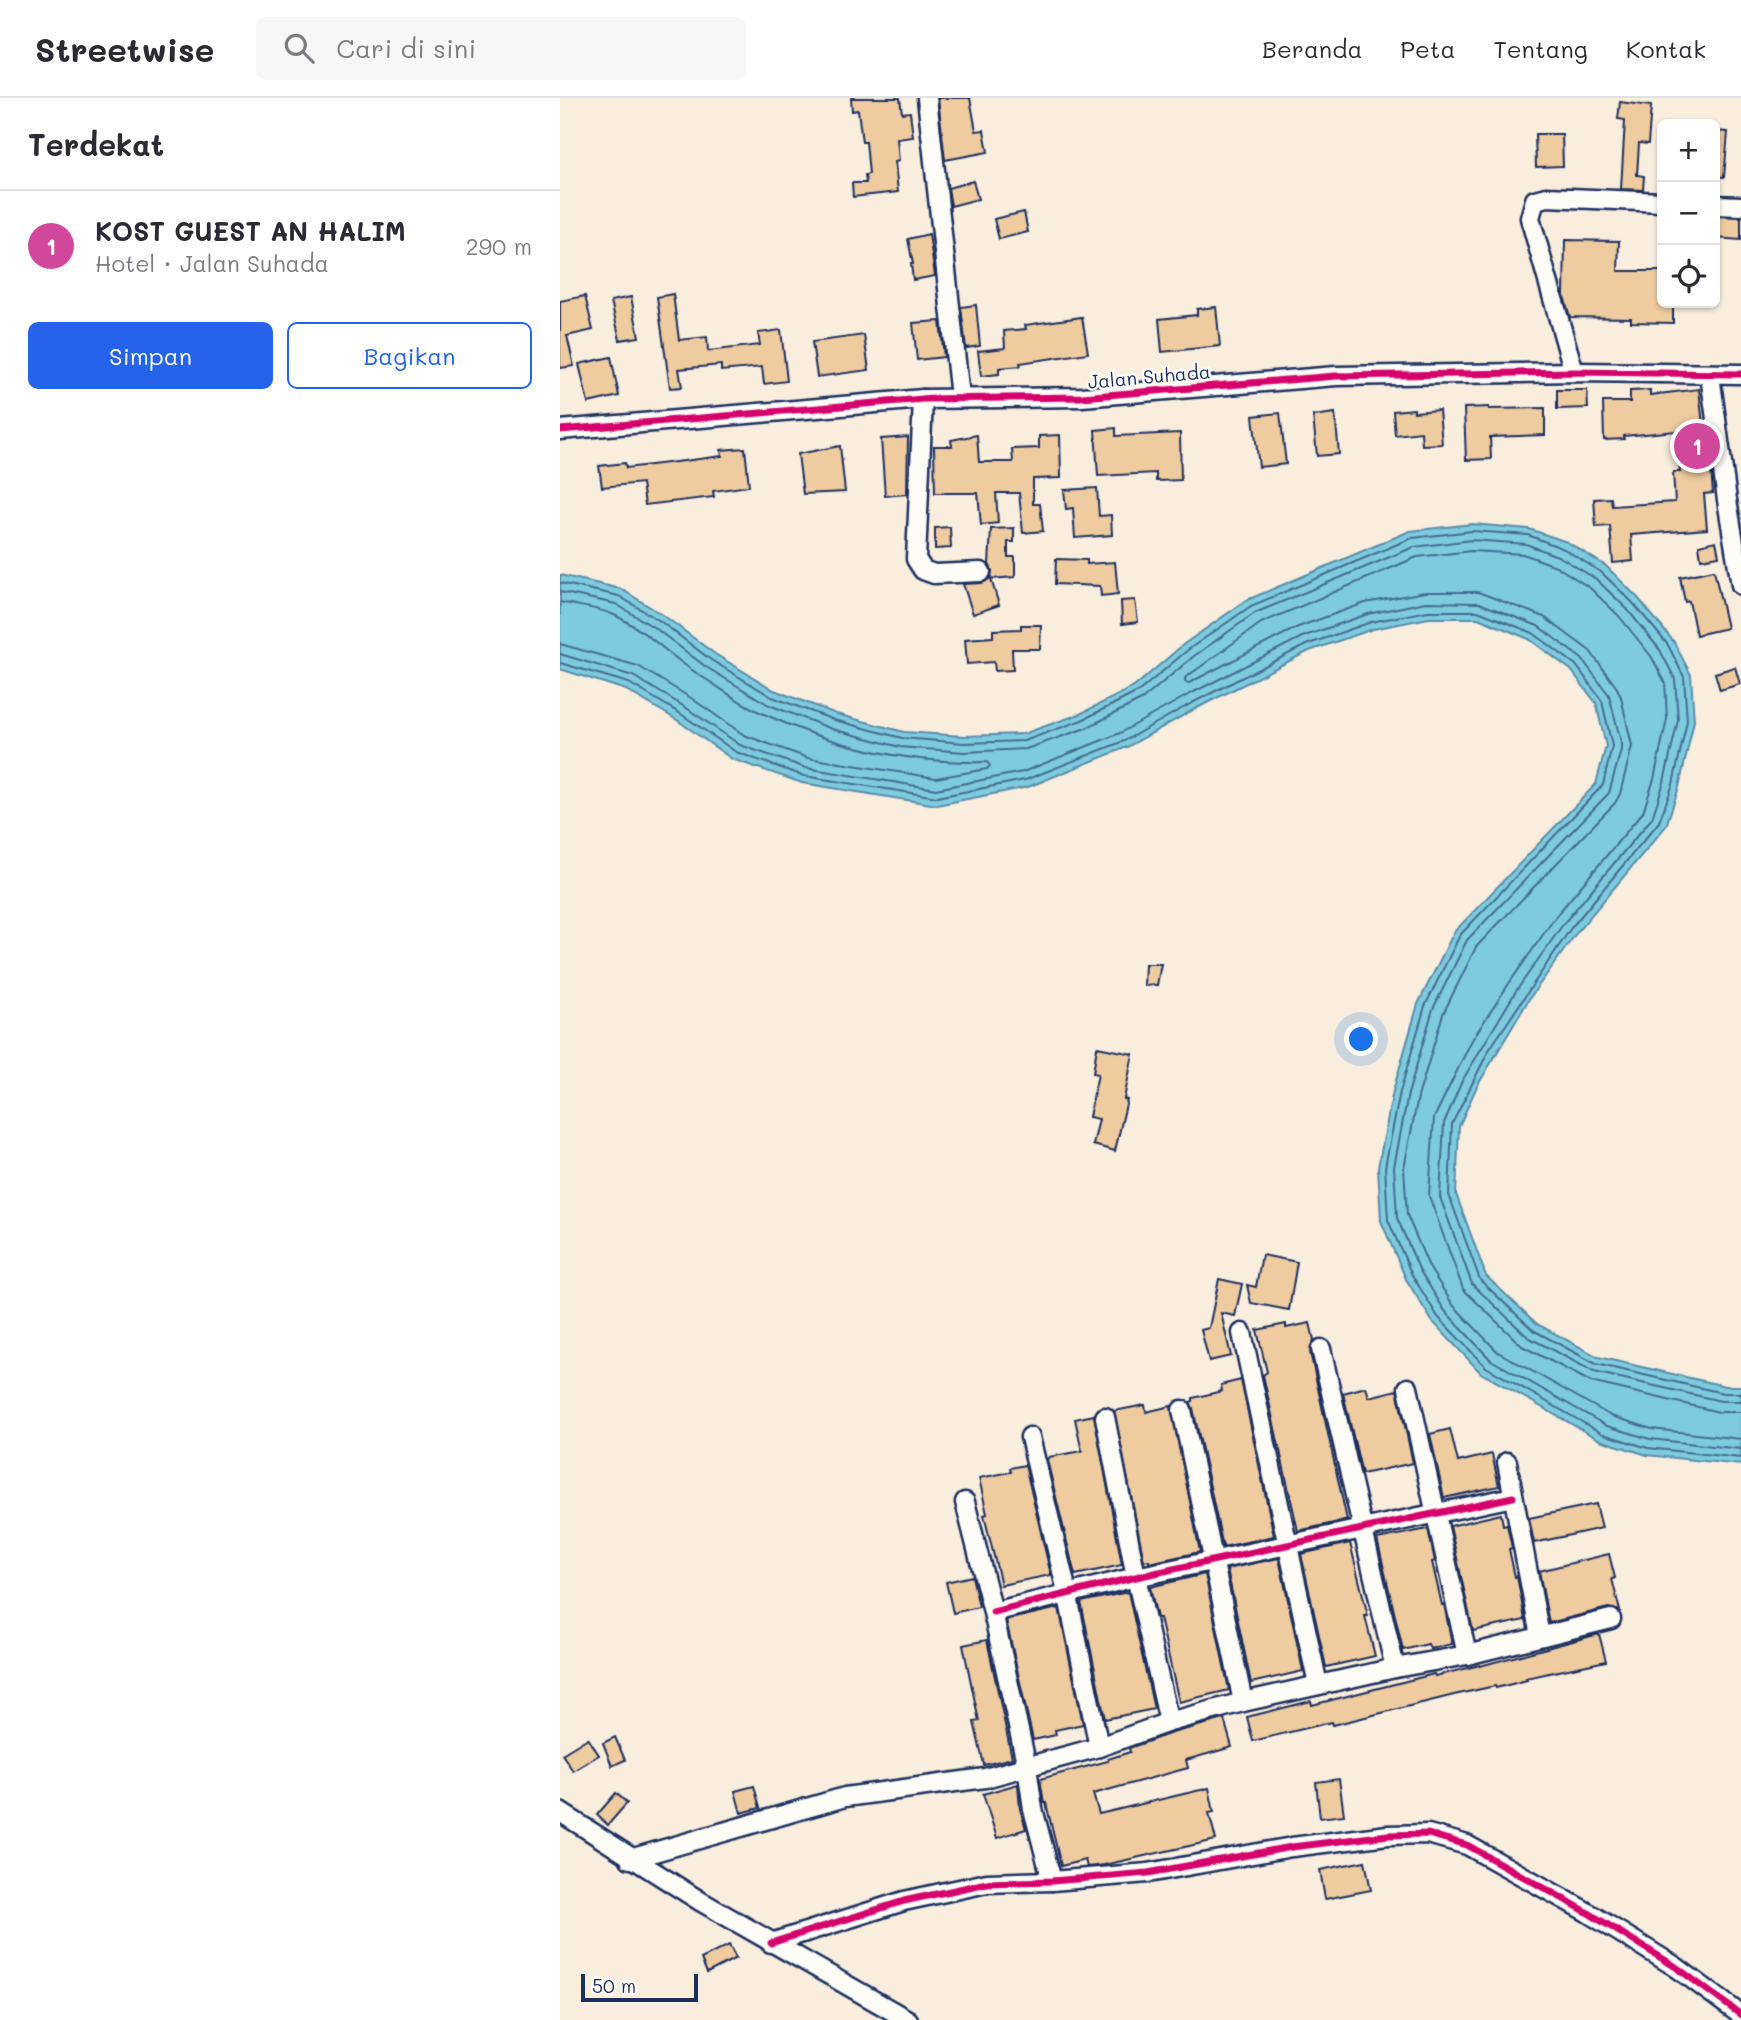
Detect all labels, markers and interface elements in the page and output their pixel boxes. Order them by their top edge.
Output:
search box [256,17,746,80]
text: Streetwise [35,27,214,70]
icon: search [280,29,318,67]
text: Cari di sini [336,31,476,65]
text: Beranda [1262,33,1362,64]
text: Peta [1400,33,1455,64]
text: Tentang [1493,33,1588,64]
text: Kontak [1626,33,1706,64]
map controls [1657,119,1720,308]
button: + [1657,119,1720,182]
text: Terdekat [28,124,164,164]
button: − [1657,182,1720,245]
text: KOST GUEST AN HALIM [95,214,406,248]
text: 1 [46,231,56,261]
text: 290 m [466,231,532,261]
button: locate [1657,245,1720,308]
text: Hotel · Jalan Suhada [95,248,329,278]
button: Simpan [28,322,273,389]
button: Bagikan [287,322,532,389]
street label: Jalan Suhada [1087,358,1211,394]
pin: 1 [1674,420,1720,472]
your location [1344,1022,1378,1056]
scale bar [581,1971,698,2003]
text: 50 m [592,1973,636,1998]

